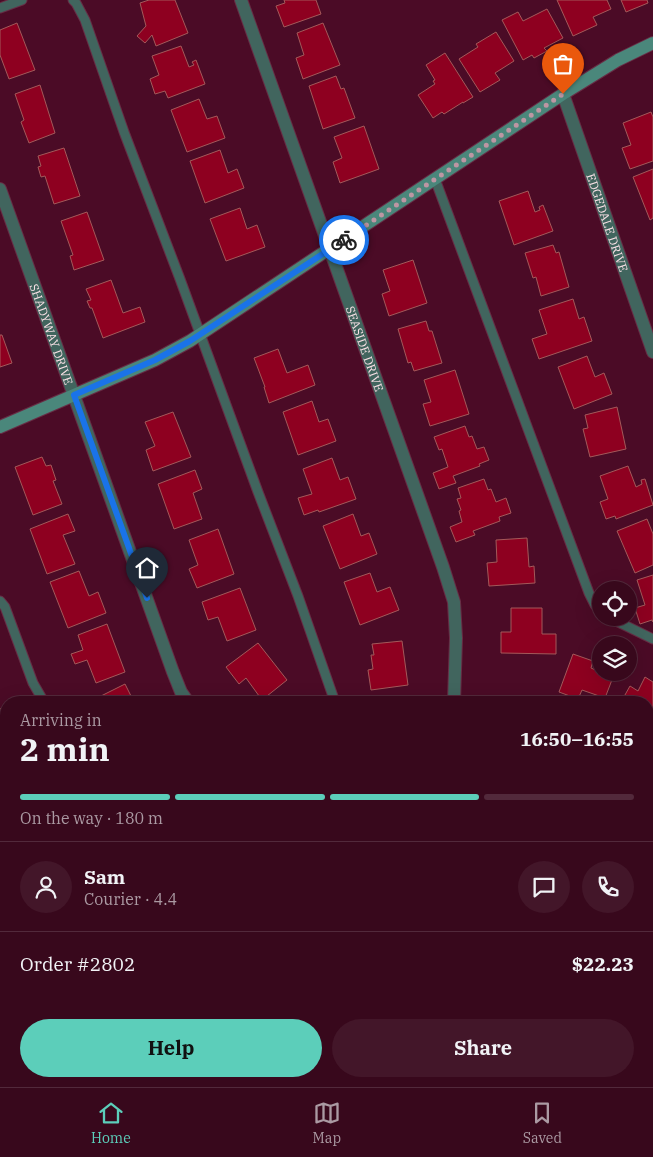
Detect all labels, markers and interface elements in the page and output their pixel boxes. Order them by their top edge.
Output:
pin [542,43,584,94]
icon: bag [549,50,577,78]
street label: EDGEDALE DRIVE [584,171,632,274]
courier [319,215,369,265]
icon: bike [330,226,358,254]
street label: SHADYWAY DRIVE [27,281,77,386]
street label: SEASIDE DRIVE [343,304,387,393]
pin [126,547,168,598]
icon: home [133,554,161,582]
map controls [592,581,637,681]
button: locate [592,581,637,626]
button: layers [592,636,637,681]
text: Arriving in [20,710,102,730]
text: 16:50–16:55 [520,727,634,751]
text: 2 min [20,728,110,770]
text: On the way · 180 m [20,808,163,828]
button: person [20,861,72,913]
button: chat [518,861,570,913]
button: phone [582,861,634,913]
text: Sam [84,865,125,889]
text: Courier · 4.4 [84,889,177,909]
text: Order #2802 [20,952,135,976]
text: $22.23 [572,952,634,976]
button: Help [20,1019,322,1077]
button: Share [332,1019,634,1077]
tab: Home [91,1099,131,1147]
tab: Map [313,1099,341,1147]
tab: Saved [523,1099,562,1147]

